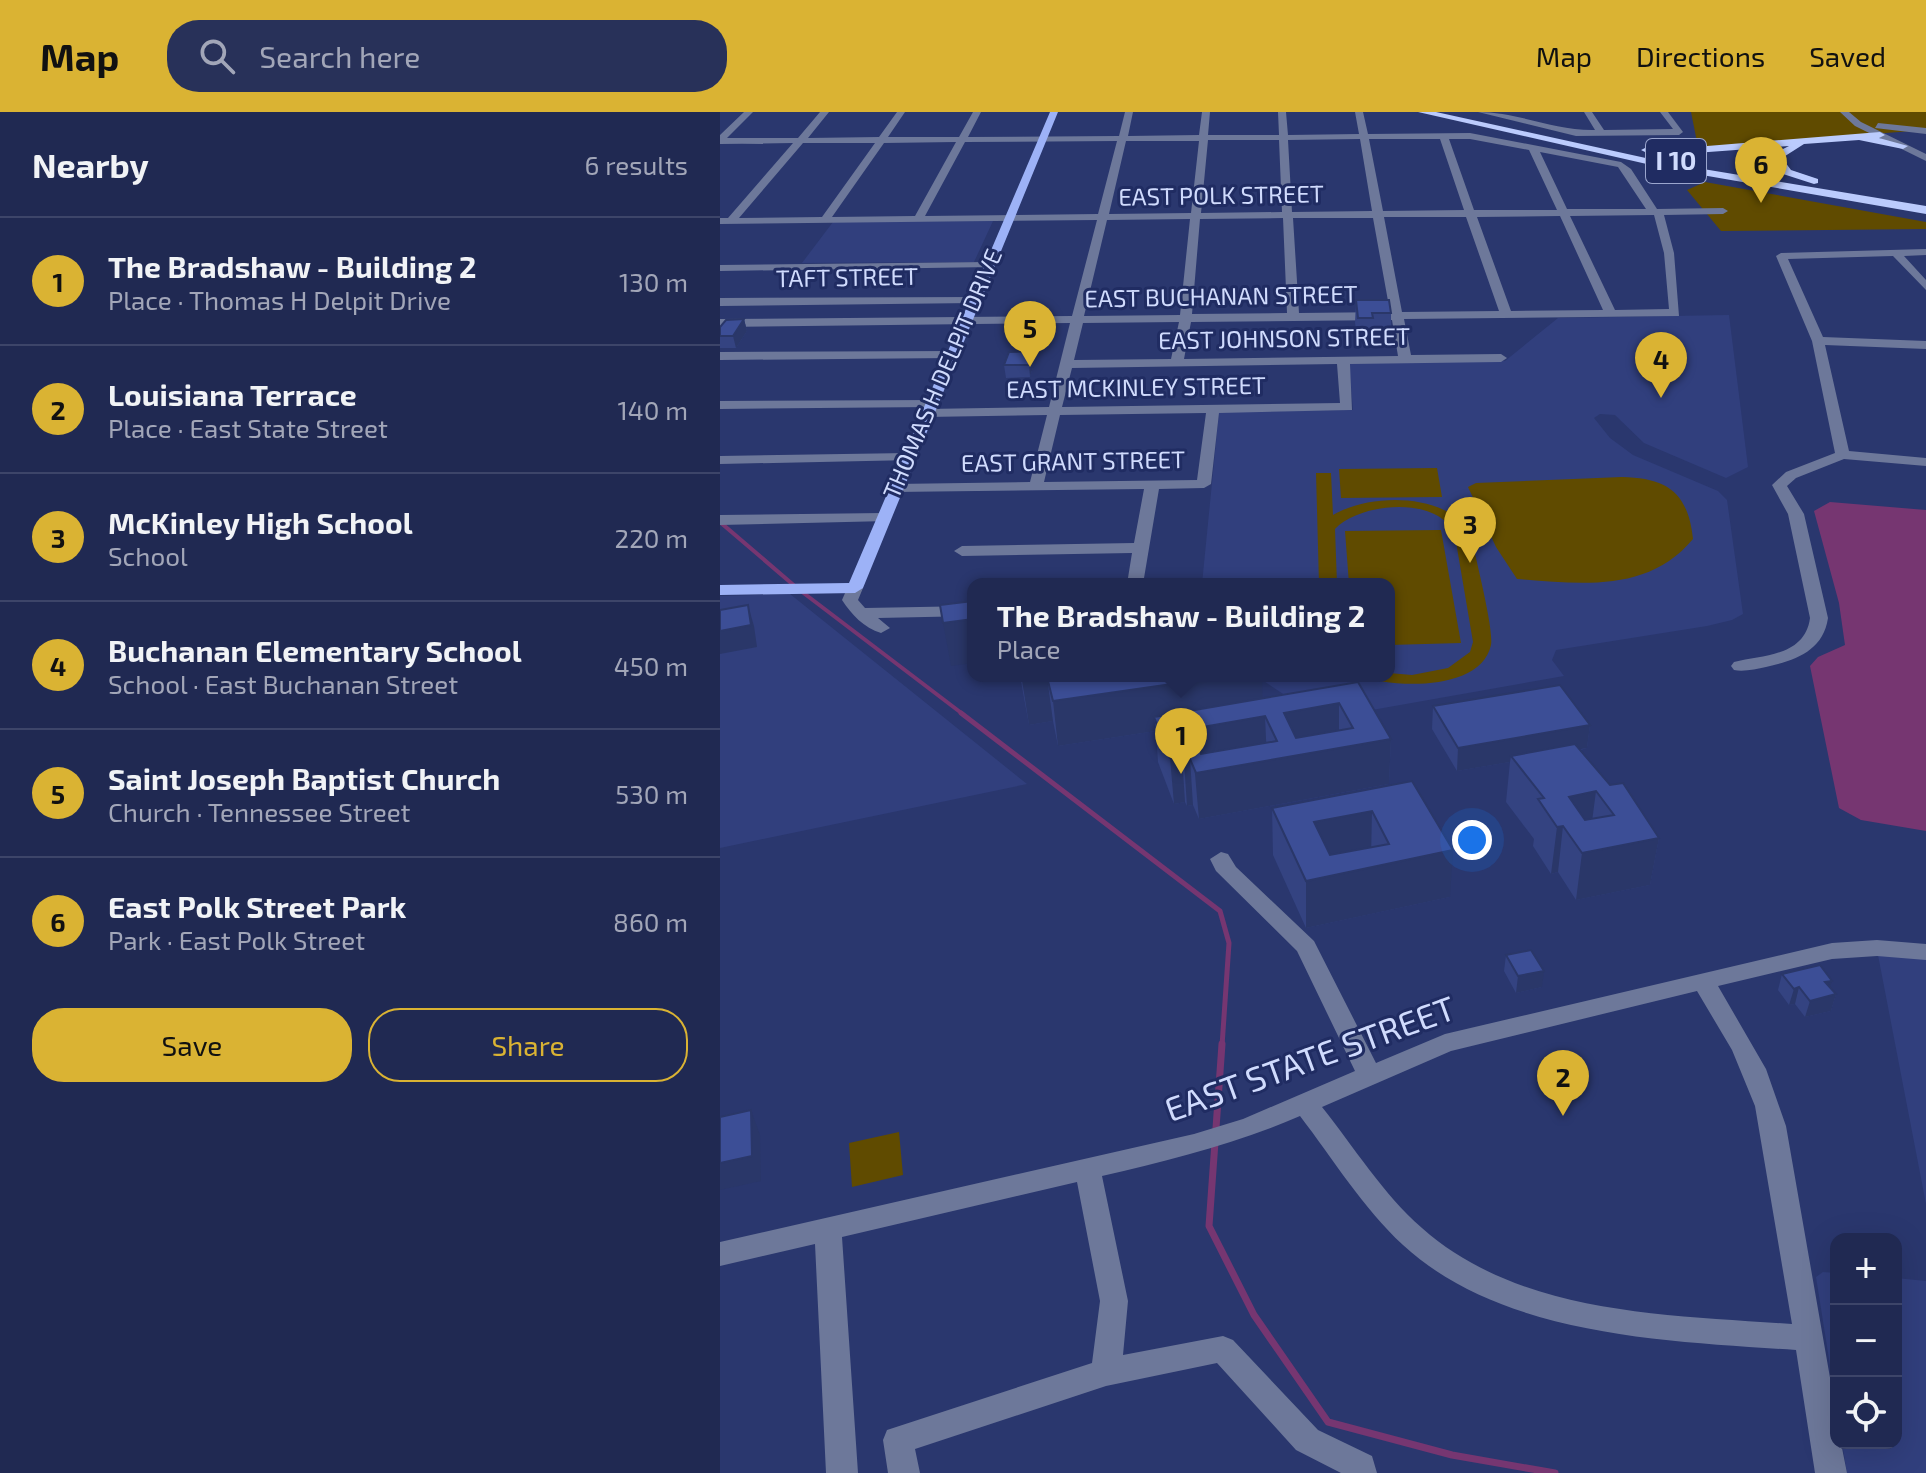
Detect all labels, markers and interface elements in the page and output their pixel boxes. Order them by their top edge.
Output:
search box [167,20,727,92]
text: Map [40,33,119,79]
icon: search [195,34,239,78]
text: Search here [259,38,420,74]
text: Map [1536,39,1592,73]
text: Directions [1636,39,1765,73]
text: Saved [1809,39,1886,73]
pin: 6 [1735,137,1787,203]
road number: I 10 [1646,139,1706,183]
text: Nearby [32,144,149,185]
text: 6 results [585,149,688,180]
street label: EAST POLK STREET [1118,178,1324,211]
street label: THOMAS H DELPIT DRIVE [876,244,1007,503]
text: The Bradshaw - Building 2 [108,248,476,284]
street label: TAFT STREET [776,261,918,292]
text: 1 [52,266,64,297]
text: 130 m [619,266,688,297]
street label: EAST BUCHANAN STREET [1084,279,1358,312]
text: Place · Thomas H Delpit Drive [108,284,451,315]
pin: 5 [1004,301,1056,367]
street label: EAST JOHNSON STREET [1158,321,1410,354]
pin: 4 [1635,332,1687,398]
street label: EAST MCKINLEY STREET [1006,370,1266,403]
text: Louisiana Terrace [108,376,357,412]
text: 2 [50,394,66,425]
text: 140 m [617,394,688,425]
text: Place · East State Street [108,412,388,443]
street label: EAST GRANT STREET [961,444,1185,477]
pin: 3 [1444,497,1496,563]
text: McKinley High School [108,504,413,540]
text: 3 [51,522,65,553]
text: 220 m [615,522,688,553]
text: School [108,540,188,571]
popup [967,578,1395,682]
text: The Bradshaw - Building 2 [997,597,1365,633]
text: Buchanan Elementary School [108,632,522,668]
text: Place [997,633,1061,664]
text: 4 [50,650,66,681]
text: 450 m [614,650,688,681]
text: School · East Buchanan Street [108,668,458,699]
pin: 1 [1155,708,1207,774]
text: Saint Joseph Baptist Church [108,760,500,796]
text: 5 [51,778,65,809]
text: 530 m [615,778,688,809]
text: Church · Tennessee Street [108,796,411,827]
your location [1452,820,1492,860]
text: East Polk Street Park [108,888,406,924]
text: 6 [50,906,66,937]
text: 860 m [613,906,688,937]
text: Park · East Polk Street [108,924,365,955]
street label: EAST STATE STREET [1159,986,1460,1129]
button: Save [32,1008,352,1082]
button: Share [368,1008,688,1082]
pin: 2 [1537,1050,1589,1116]
map controls [1830,1233,1902,1449]
button: + [1830,1233,1902,1305]
button: − [1830,1305,1902,1377]
button: locate [1830,1377,1902,1449]

